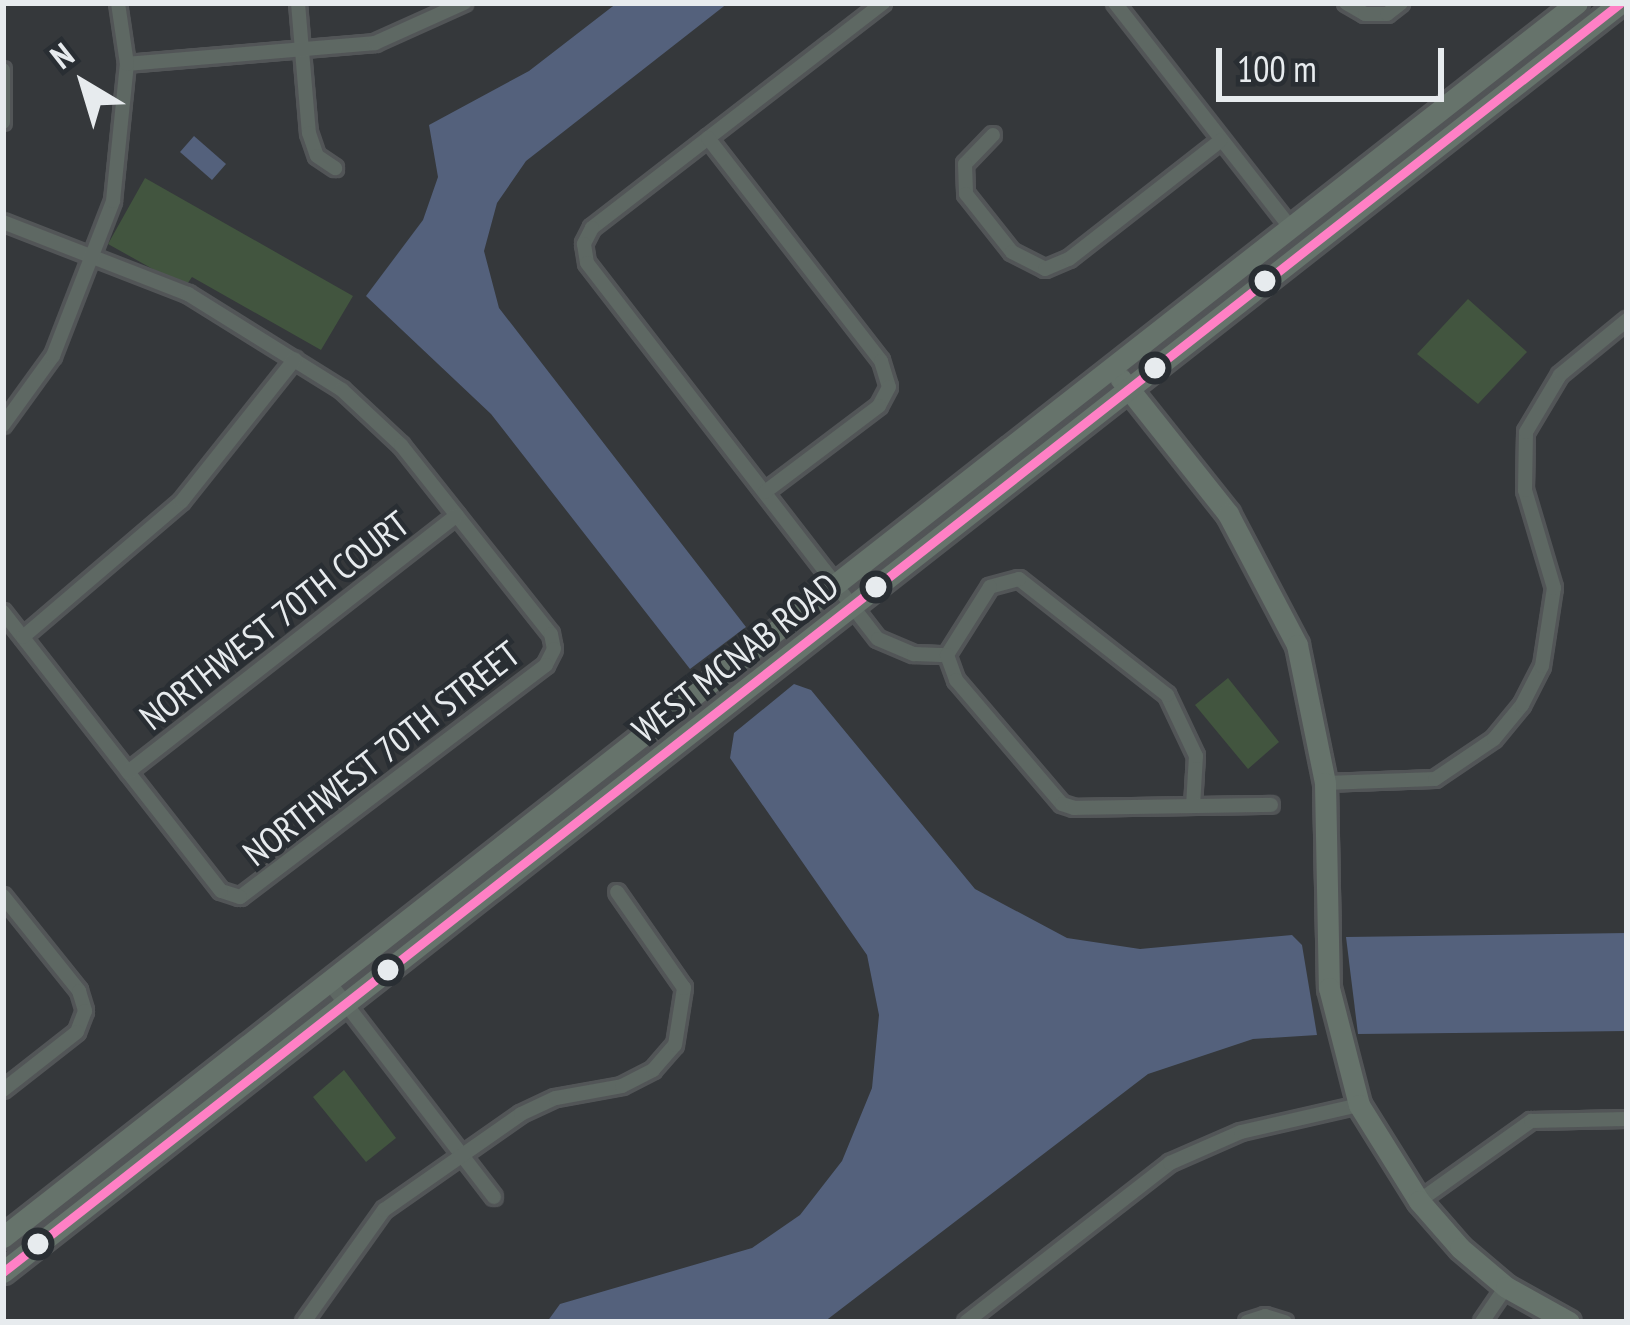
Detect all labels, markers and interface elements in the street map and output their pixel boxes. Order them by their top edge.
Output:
north arrow [24,24,144,144]
scale bar [1222,24,1450,98]
text: N [41,33,82,78]
text: 100 m [1237,45,1317,92]
unlabelled marker [1254,270,1276,292]
unlabelled marker [1144,357,1166,379]
street label: NORTHWEST 70TH COURT [131,501,417,739]
street label: WEST MCNAB ROAD [623,563,847,751]
unlabelled marker [865,576,887,598]
street label: NORTHWEST 70TH STREET [234,631,528,875]
unlabelled marker [377,959,399,981]
unlabelled marker [27,1233,49,1255]

